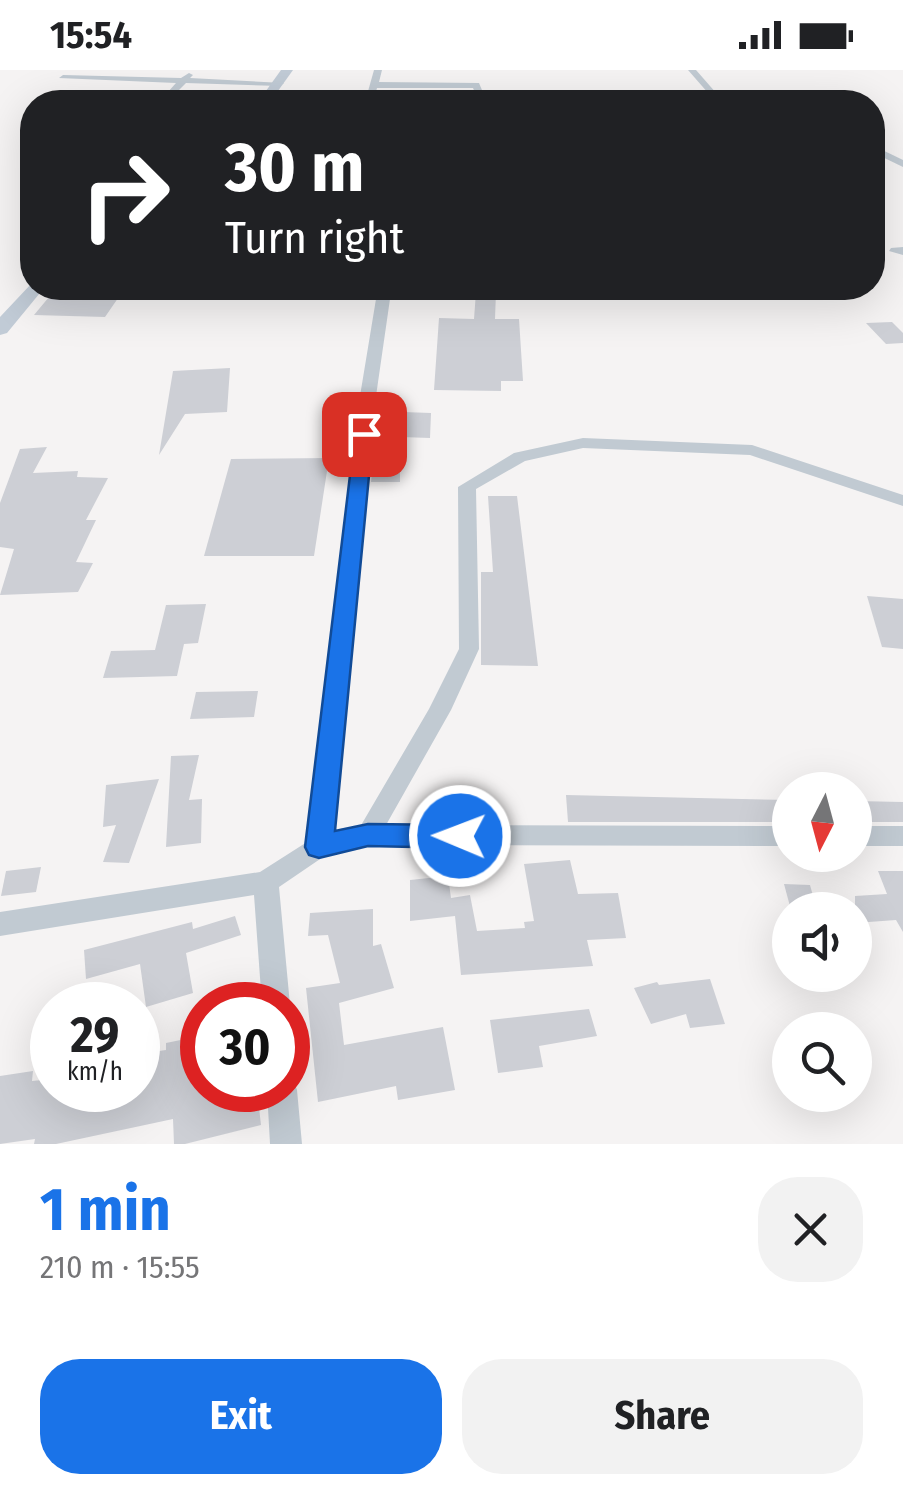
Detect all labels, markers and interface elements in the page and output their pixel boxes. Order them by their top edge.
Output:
text: 15:54 [50,12,132,58]
text: 30 m [225,126,364,210]
icon: right [60,130,190,260]
text: Turn right [225,211,404,265]
pin [322,392,407,477]
icon: arrive [337,407,392,462]
north arrow [772,772,872,872]
map controls [772,772,872,1112]
position arrow [408,784,512,888]
button: sound [772,892,872,992]
speed limit sign: 30 [180,982,310,1112]
text: 29 [71,1005,119,1065]
button: search [772,1012,872,1112]
text: km/h [67,1057,123,1087]
text: 1 min [40,1174,171,1246]
button: close [758,1177,863,1282]
text: 210 m · 15:55 [40,1248,200,1286]
button: Exit [40,1359,442,1474]
button: Share [462,1359,863,1474]

